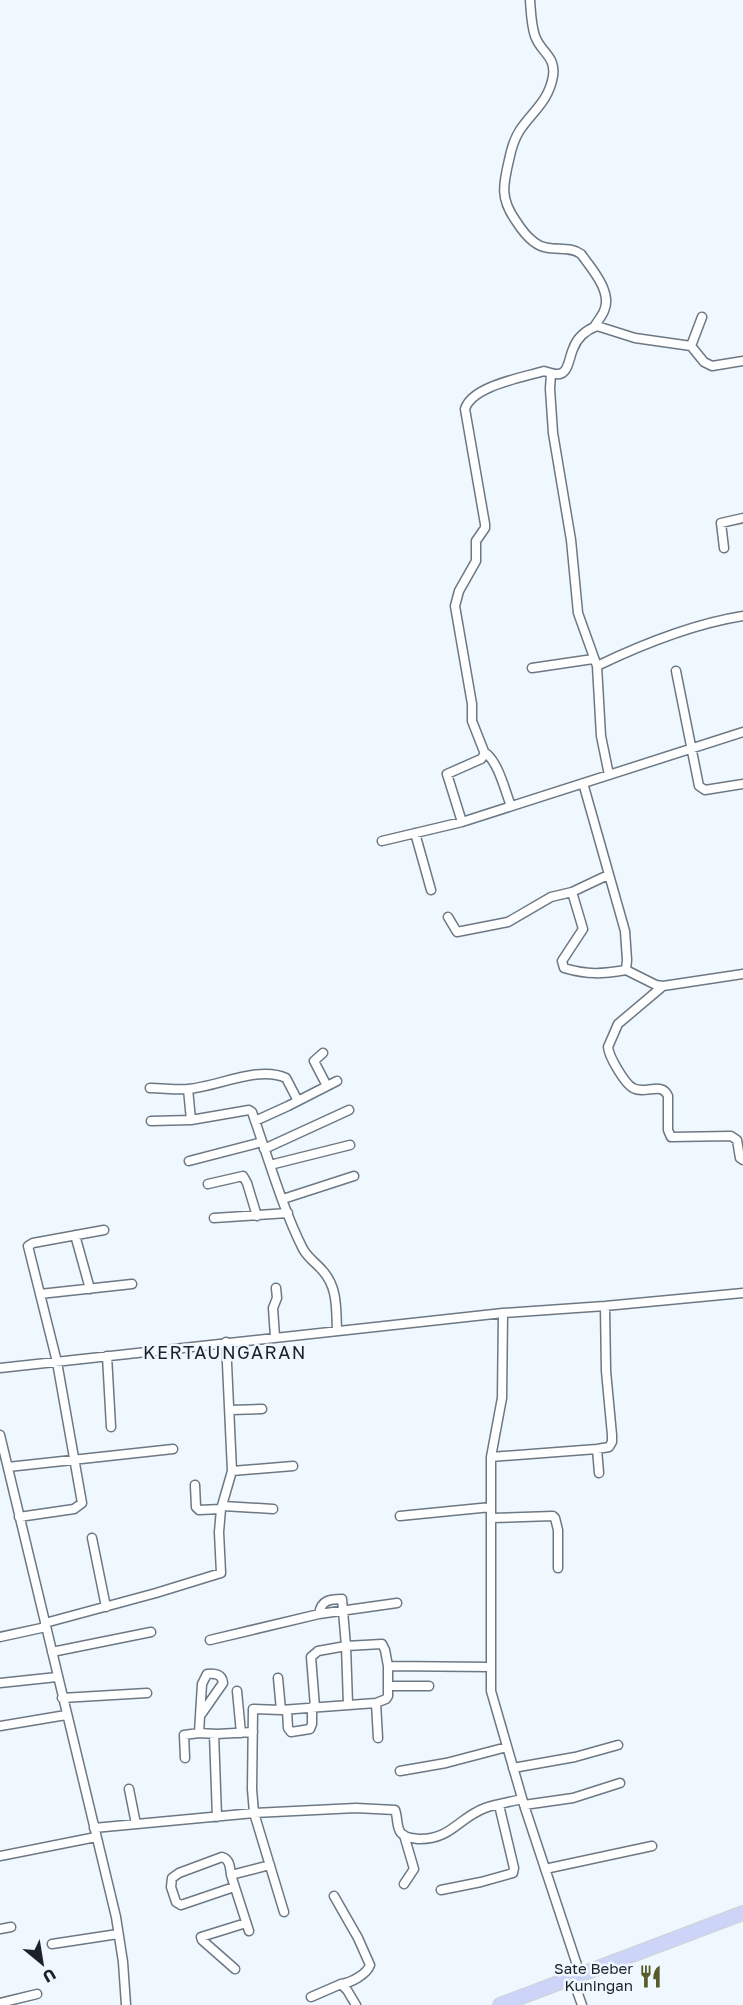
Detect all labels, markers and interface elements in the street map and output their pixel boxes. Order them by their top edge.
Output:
district label: KERTAUNGARAN [143,1341,307,1363]
north arrow [12,1933,72,1993]
place label: Sate Beber Kuningan [554,1959,633,1994]
text: U [39,1964,60,1988]
restaurant icon: Sate Beber Kuningan [638,1964,664,1990]

